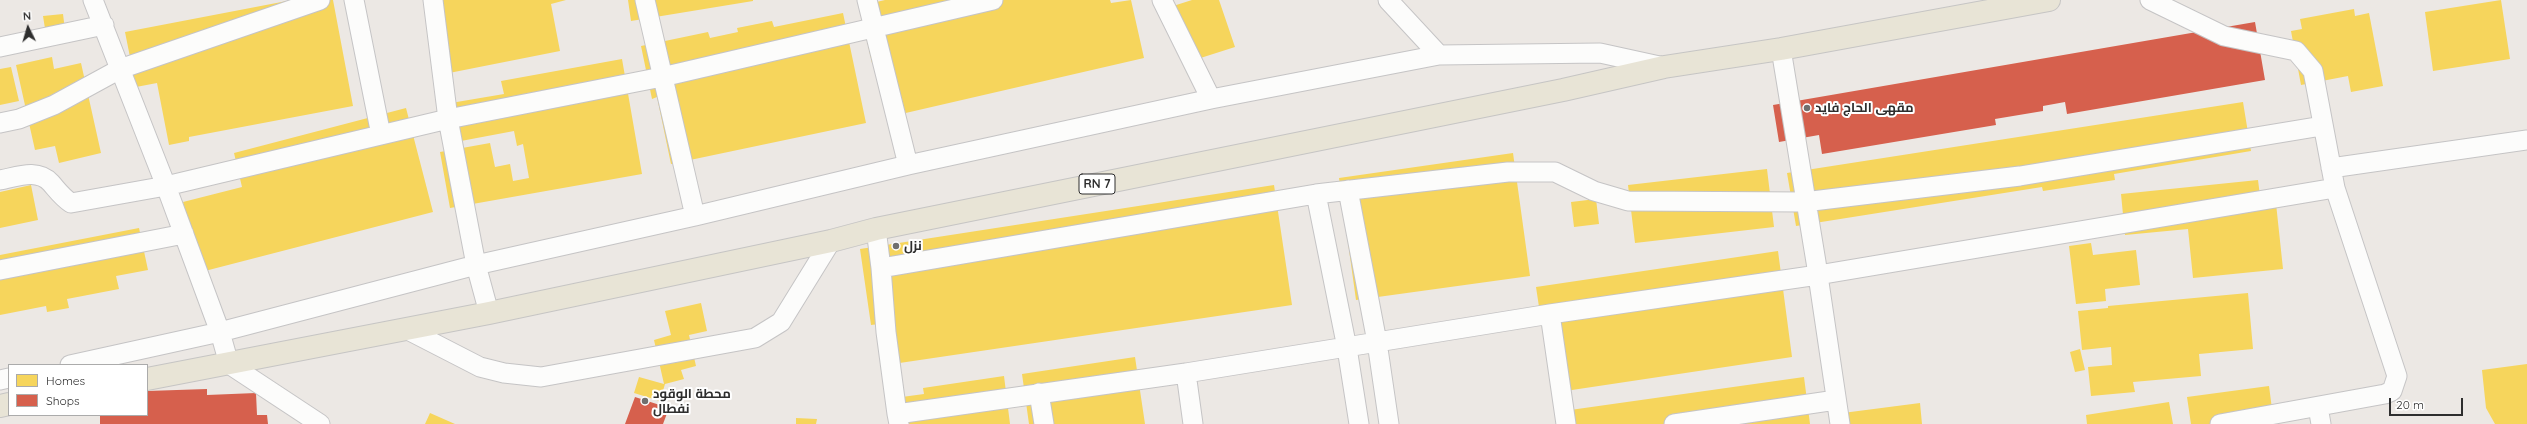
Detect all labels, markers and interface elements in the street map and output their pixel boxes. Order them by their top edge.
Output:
north arrow [8,8,48,48]
text: N [22,9,32,23]
place label: مقهى الحاج فايد [1815,100,1914,116]
marker: مقهى الحاج فايد [1802,103,1812,113]
road number: RN 7 [1079,174,1115,194]
place label: نزل [904,238,922,254]
marker: نزل [891,241,901,251]
legend [8,364,148,416]
text: Homes [46,373,85,388]
place label: محطة الوقود نفطال [653,386,731,417]
scale bar [2391,390,2465,416]
text: Shops [46,393,80,408]
marker: محطة الوقود نفطال [640,396,650,406]
text: 20 m [2396,397,2424,412]

